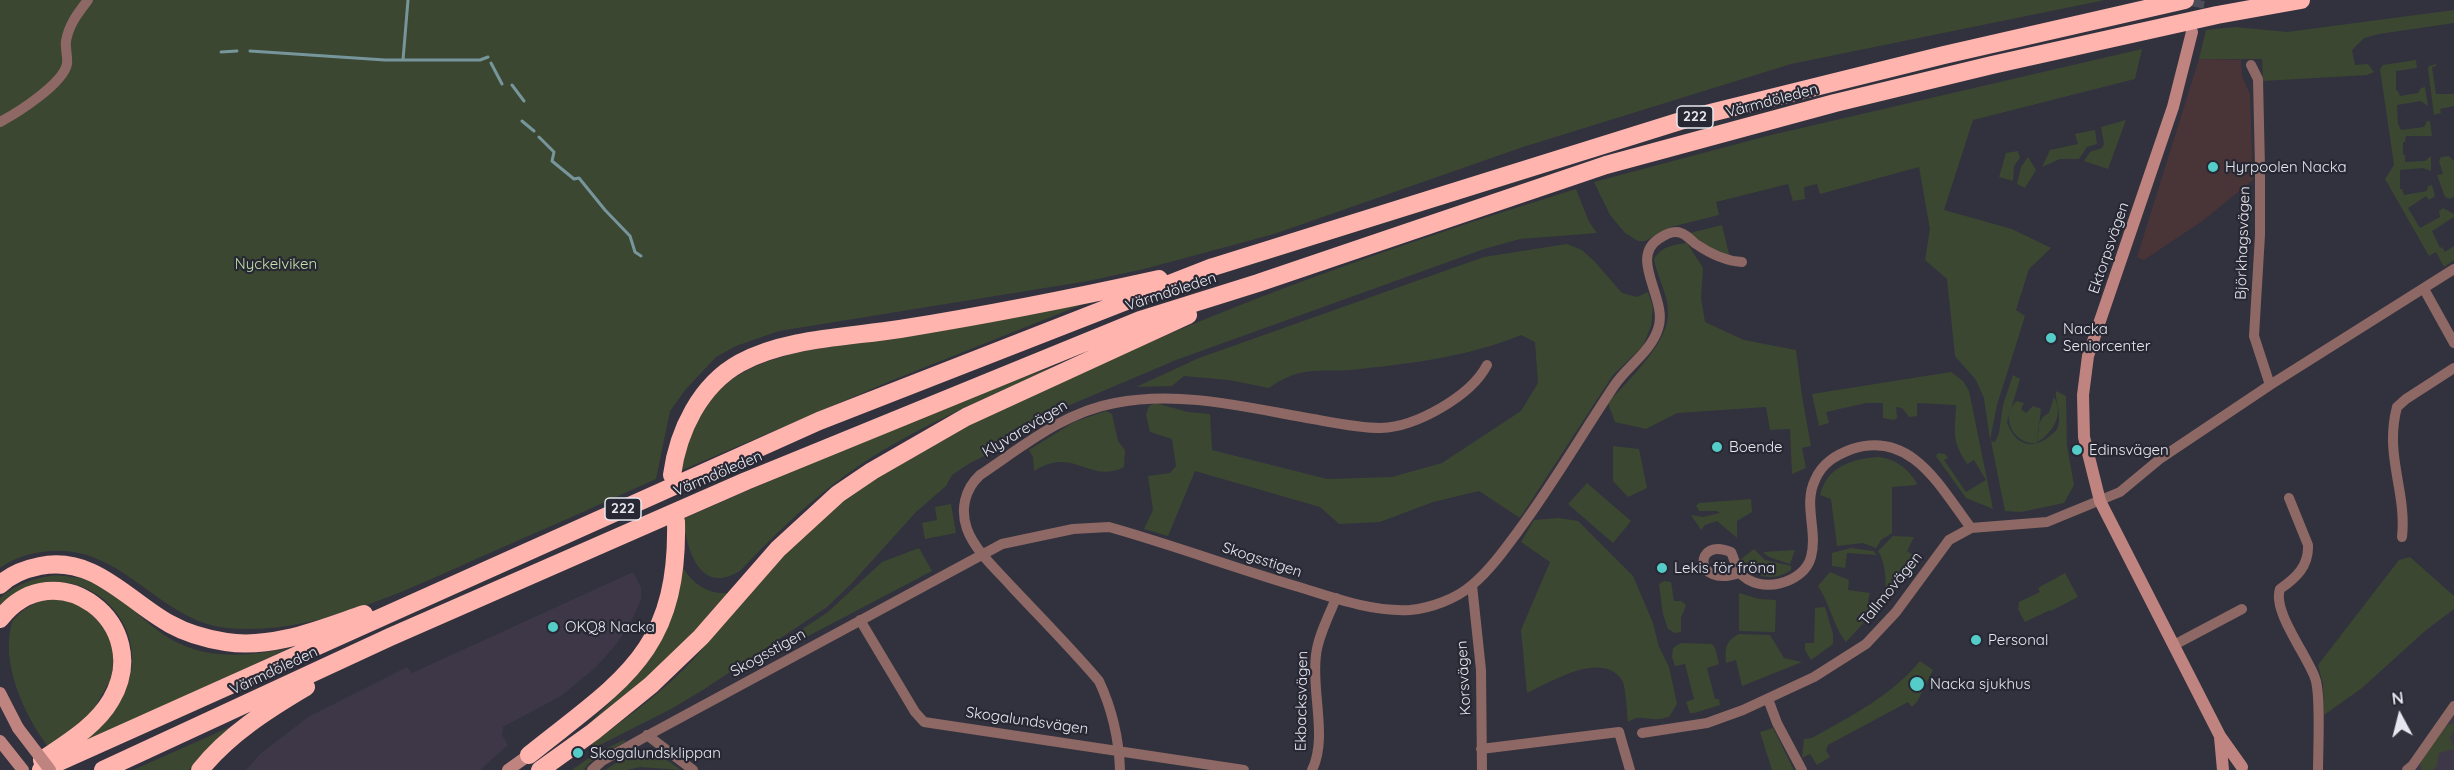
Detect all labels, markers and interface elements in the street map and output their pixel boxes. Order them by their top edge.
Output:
street label: Värmdöleden [1724,80,1820,122]
road number: 222 [1677,106,1713,128]
place label: Hyrpoolen Nacka [2225,158,2347,176]
marker: Hyrpoolen Nacka [2206,160,2220,174]
street label: Björkhagsvägen [2232,186,2254,300]
street label: Ektorpsvägen [2085,200,2133,296]
park label: Nyckelviken [235,255,317,273]
street label: Värmdöleden [1123,269,1219,315]
place label: Nacka Seniorcenter [2063,320,2150,355]
marker: Nacka Seniorcenter [2044,331,2058,345]
street label: Klyvarevägen [979,397,1071,461]
place label: Boende [1729,438,1783,456]
marker: Boende [1710,440,1724,454]
place label: Edinsvägen [2089,441,2169,459]
marker: Edinsvägen [2070,443,2084,457]
street label: Värmdöleden [671,447,765,501]
road number: 222 [605,498,641,520]
street label: Skogsstigen [1220,539,1304,581]
street label: Tallmovägen [1856,549,1926,629]
place label: Lekis för fröna [1674,559,1775,577]
marker: Lekis för fröna [1655,561,1669,575]
place label: OKQ8 Nacka [565,618,655,636]
marker: OKQ8 Nacka [546,620,560,634]
street label: Skogsstigen [727,625,809,681]
place label: Personal [1988,631,2048,649]
marker: Personal [1969,633,1983,647]
street label: Korsvägen [1453,640,1475,716]
street label: Värmdöleden [227,643,321,699]
street label: Ekbacksvägen [1292,651,1312,751]
marker: Nacka sjukhus [1908,675,1926,693]
place label: Nacka sjukhus [1930,675,2031,693]
north arrow [2370,686,2430,746]
text: N [2391,687,2405,709]
street label: Skogalundsvägen [965,703,1089,739]
place label: Skogalundsklippan [590,744,721,762]
marker: Skogalundsklippan [571,746,585,760]

